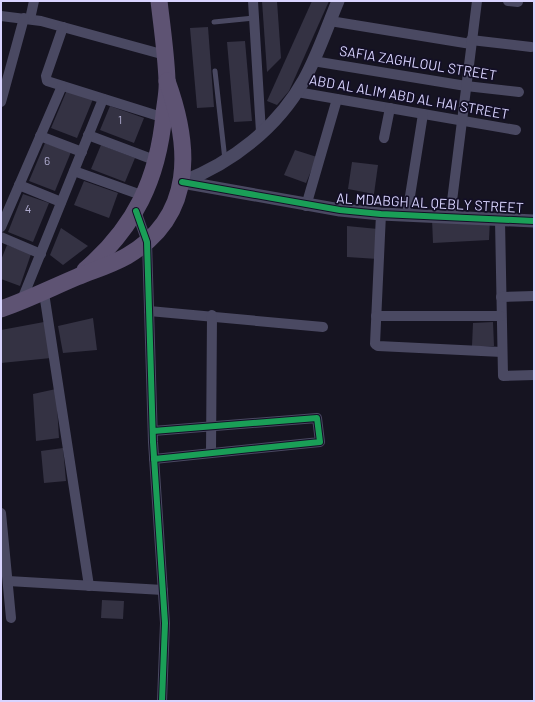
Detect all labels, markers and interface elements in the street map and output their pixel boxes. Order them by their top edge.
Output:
street label: SAFIA ZAGHLOUL STREET [338,42,498,83]
street label: ABD AL ALIM ABD AL HAI STREET [308,71,510,122]
house number: 1 [118,112,122,126]
house number: 6 [44,153,50,167]
street label: AL MDABGH AL QEBLY STREET [336,189,524,216]
house number: 4 [25,201,31,215]

